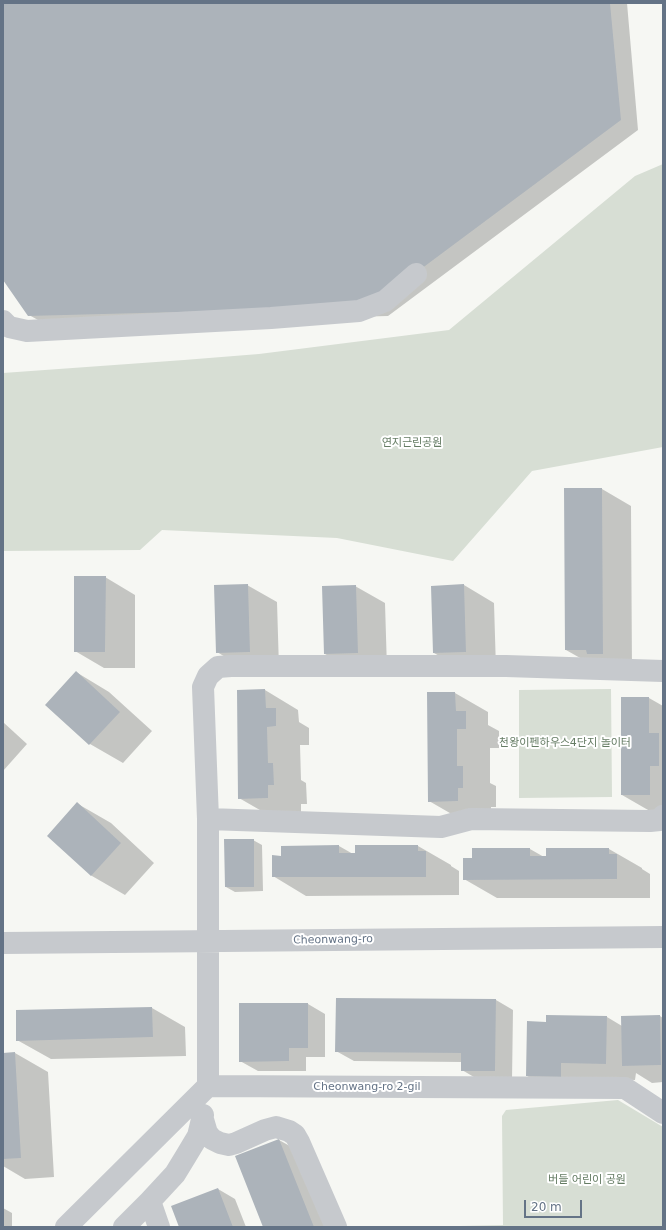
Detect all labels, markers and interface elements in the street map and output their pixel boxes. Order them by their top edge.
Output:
park label: 연지근린공원 [382,436,442,450]
park label: 천왕이펜하우스4단지 놀이터 [499,736,631,750]
street label: Cheonwang-ro [293,933,373,947]
street label: Cheonwang-ro 2-gil [313,1080,421,1094]
park label: 버들 어린이 공원 [548,1173,626,1187]
scale bar [526,1192,584,1218]
text: 20 m [531,1200,562,1214]

